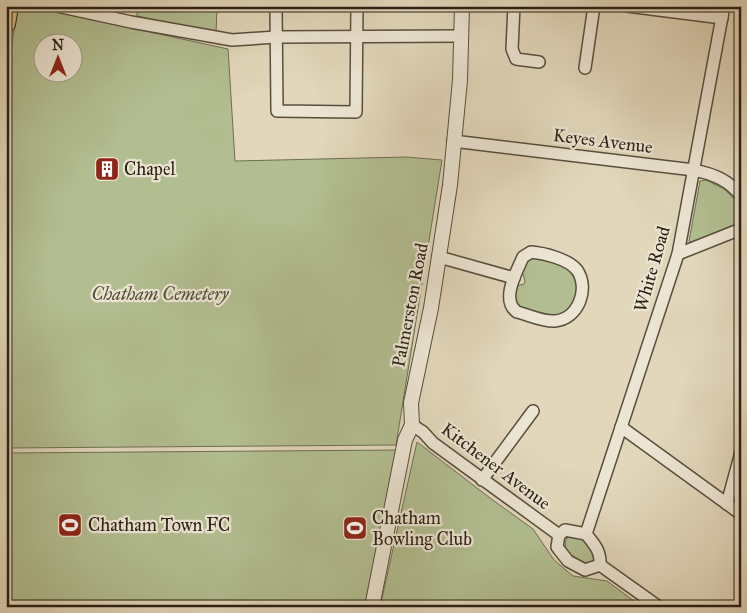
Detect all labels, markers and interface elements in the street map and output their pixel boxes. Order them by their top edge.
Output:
north arrow [32,32,82,82]
text: N [52,37,64,54]
street label: Keyes Avenue [552,124,654,158]
building icon: Chapel [94,156,120,182]
place label: Chapel [124,158,175,180]
street label: White Road [629,224,675,314]
street label: Palmerston Road [387,241,433,369]
park label: Chatham Cemetery [92,283,230,305]
street label: Kitchener Avenue [437,418,555,514]
place label: Chatham Bowling Club [372,507,472,551]
sports icon: Chatham Town FC [57,512,83,538]
place label: Chatham Town FC [88,514,230,536]
sports icon: Chatham Bowling Club [342,515,368,541]

